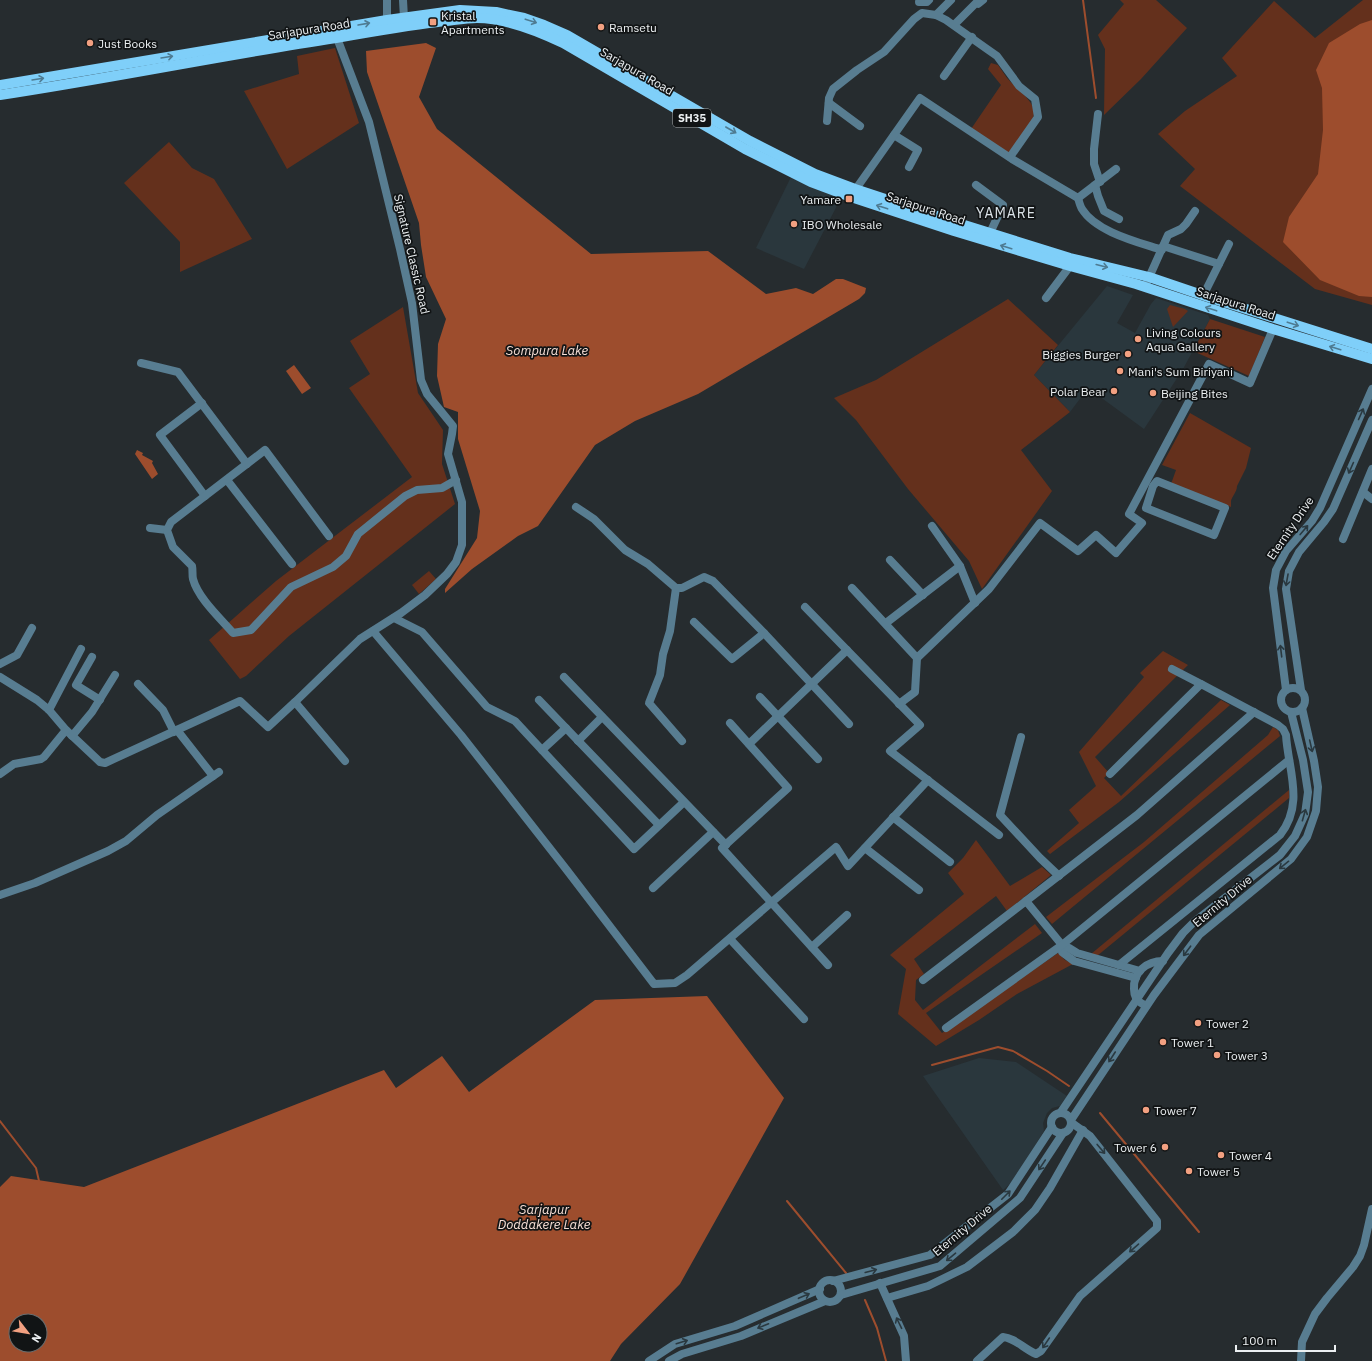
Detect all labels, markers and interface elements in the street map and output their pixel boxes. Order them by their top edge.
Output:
place label: Kristal Apartments [441,8,505,37]
street label: Sarjapura Road [267,15,351,43]
marker: Kristal Apartments [428,17,438,27]
one-way arrow [524,18,537,25]
one-way arrow [357,20,370,28]
place label: Ramsetu [609,20,657,35]
marker: Ramsetu [596,22,606,32]
place label: Just Books [98,36,157,51]
marker: Just Books [85,38,95,48]
street label: Sarjapura Road [598,44,676,98]
one-way arrow [160,53,173,61]
one-way arrow [32,75,45,83]
road number: SH35 [673,109,711,127]
one-way arrow [725,126,737,134]
street label: Sarjapura Road [885,188,967,228]
place label: Yamare [800,192,841,207]
street label: Signature Classic Road [391,193,433,315]
marker: Yamare [844,194,854,204]
one-way arrow [877,203,889,211]
district label: YAMARE [976,204,1036,222]
place label: IBO Wholesale [802,217,883,232]
marker: IBO Wholesale [789,219,799,229]
one-way arrow [1000,243,1013,250]
one-way arrow [1095,262,1108,270]
street label: Sarjapura Road [1195,283,1277,323]
one-way arrow [1204,305,1217,312]
one-way arrow [1286,321,1299,328]
place label: Living Colours Aqua Gallery [1146,325,1221,354]
marker: Living Colours Aqua Gallery [1133,334,1143,344]
water label: Sompura Lake [506,342,589,359]
one-way arrow [1328,344,1341,351]
place label: Biggies Burger [1042,347,1121,362]
marker: Biggies Burger [1123,349,1133,359]
place label: Mani's Sum Biriyani [1128,364,1233,379]
marker: Mani's Sum Biriyani [1115,366,1125,376]
place label: Polar Bear [1050,384,1107,399]
marker: Polar Bear [1109,386,1119,396]
place label: Beijing Bites [1161,386,1228,401]
marker: Beijing Bites [1148,388,1158,398]
one-way arrow [1358,409,1365,421]
one-way arrow [1347,462,1354,474]
street label: Eternity Drive [1263,493,1317,562]
one-way arrow [1299,525,1308,536]
one-way arrow [1283,573,1291,586]
one-way arrow [1277,645,1285,658]
one-way arrow [1307,739,1315,752]
one-way arrow [1301,808,1308,821]
one-way arrow [1279,861,1289,870]
street label: Eternity Drive [1189,872,1255,930]
one-way arrow [1183,945,1191,956]
place label: Tower 2 [1206,1016,1249,1031]
marker: Tower 2 [1193,1018,1203,1028]
place label: Tower 1 [1171,1035,1214,1050]
marker: Tower 1 [1158,1037,1168,1047]
place label: Tower 3 [1225,1048,1268,1063]
marker: Tower 3 [1212,1050,1222,1060]
one-way arrow [1108,1052,1117,1063]
place label: Tower 7 [1154,1103,1197,1118]
marker: Tower 7 [1141,1105,1151,1115]
place label: Tower 6 [1114,1140,1157,1155]
marker: Tower 6 [1160,1142,1170,1152]
one-way arrow [1096,1143,1105,1154]
place label: Tower 4 [1229,1148,1272,1163]
marker: Tower 4 [1216,1150,1226,1160]
one-way arrow [1037,1160,1046,1171]
place label: Tower 5 [1197,1164,1240,1179]
marker: Tower 5 [1184,1166,1194,1176]
one-way arrow [1001,1190,1011,1200]
water label: Sarjapur Doddakere Lake [498,1201,591,1233]
street label: Eternity Drive [929,1201,995,1259]
one-way arrow [1129,1244,1139,1253]
one-way arrow [945,1252,956,1261]
one-way arrow [864,1267,877,1274]
one-way arrow [797,1292,809,1299]
north arrow [8,1313,48,1353]
one-way arrow [895,1318,902,1330]
one-way arrow [758,1323,770,1331]
scale bar [1236,1327,1335,1353]
text: N [29,1331,45,1345]
text: 100 m [1242,1333,1277,1348]
one-way arrow [1042,1337,1050,1348]
one-way arrow [676,1338,689,1345]

